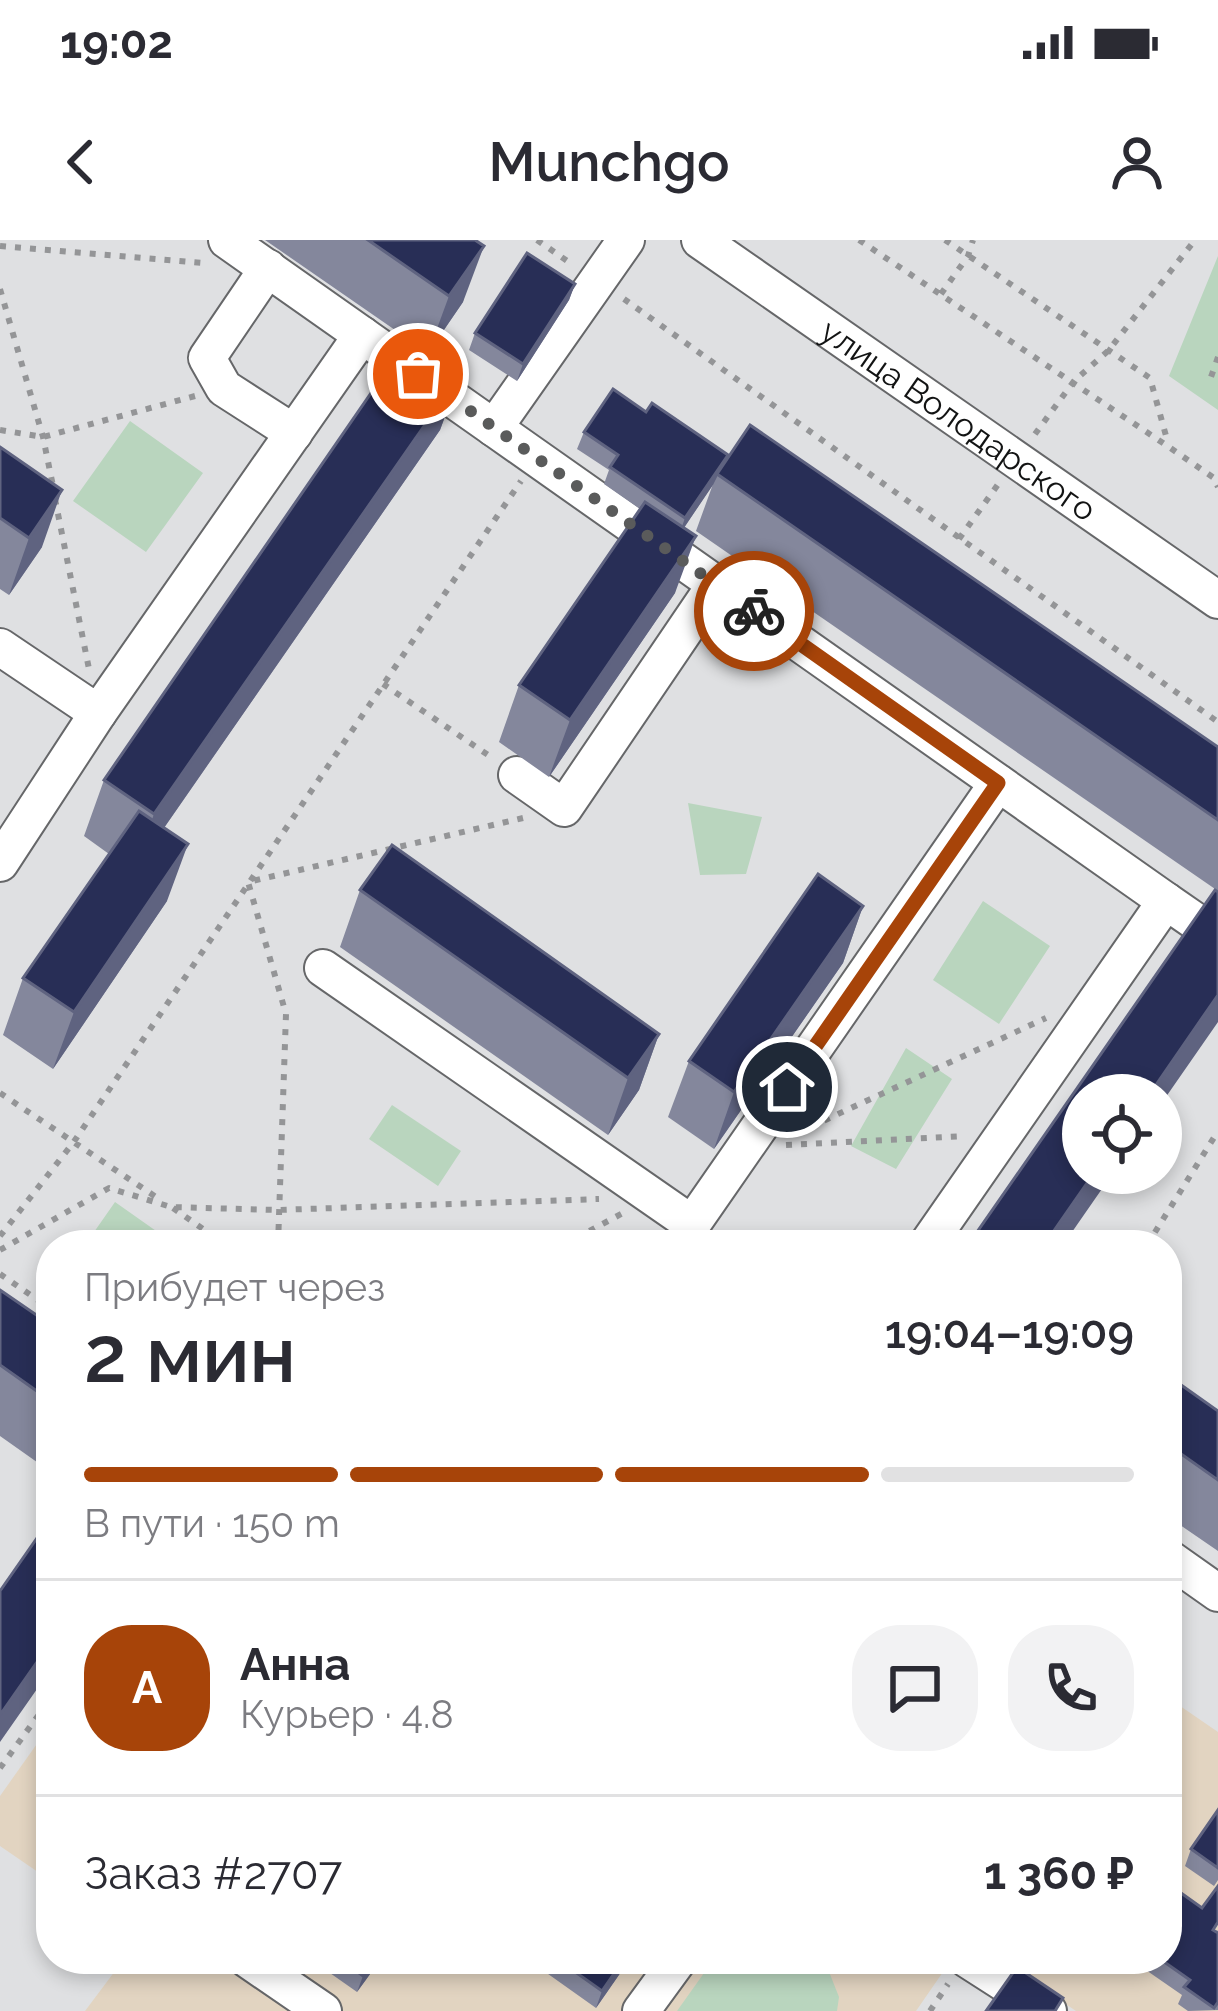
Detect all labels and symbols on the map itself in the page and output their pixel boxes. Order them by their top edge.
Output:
street label: улица Володарского [814,311,1104,529]
pin [367,323,469,425]
courier [694,551,814,671]
pin [736,1036,838,1138]

